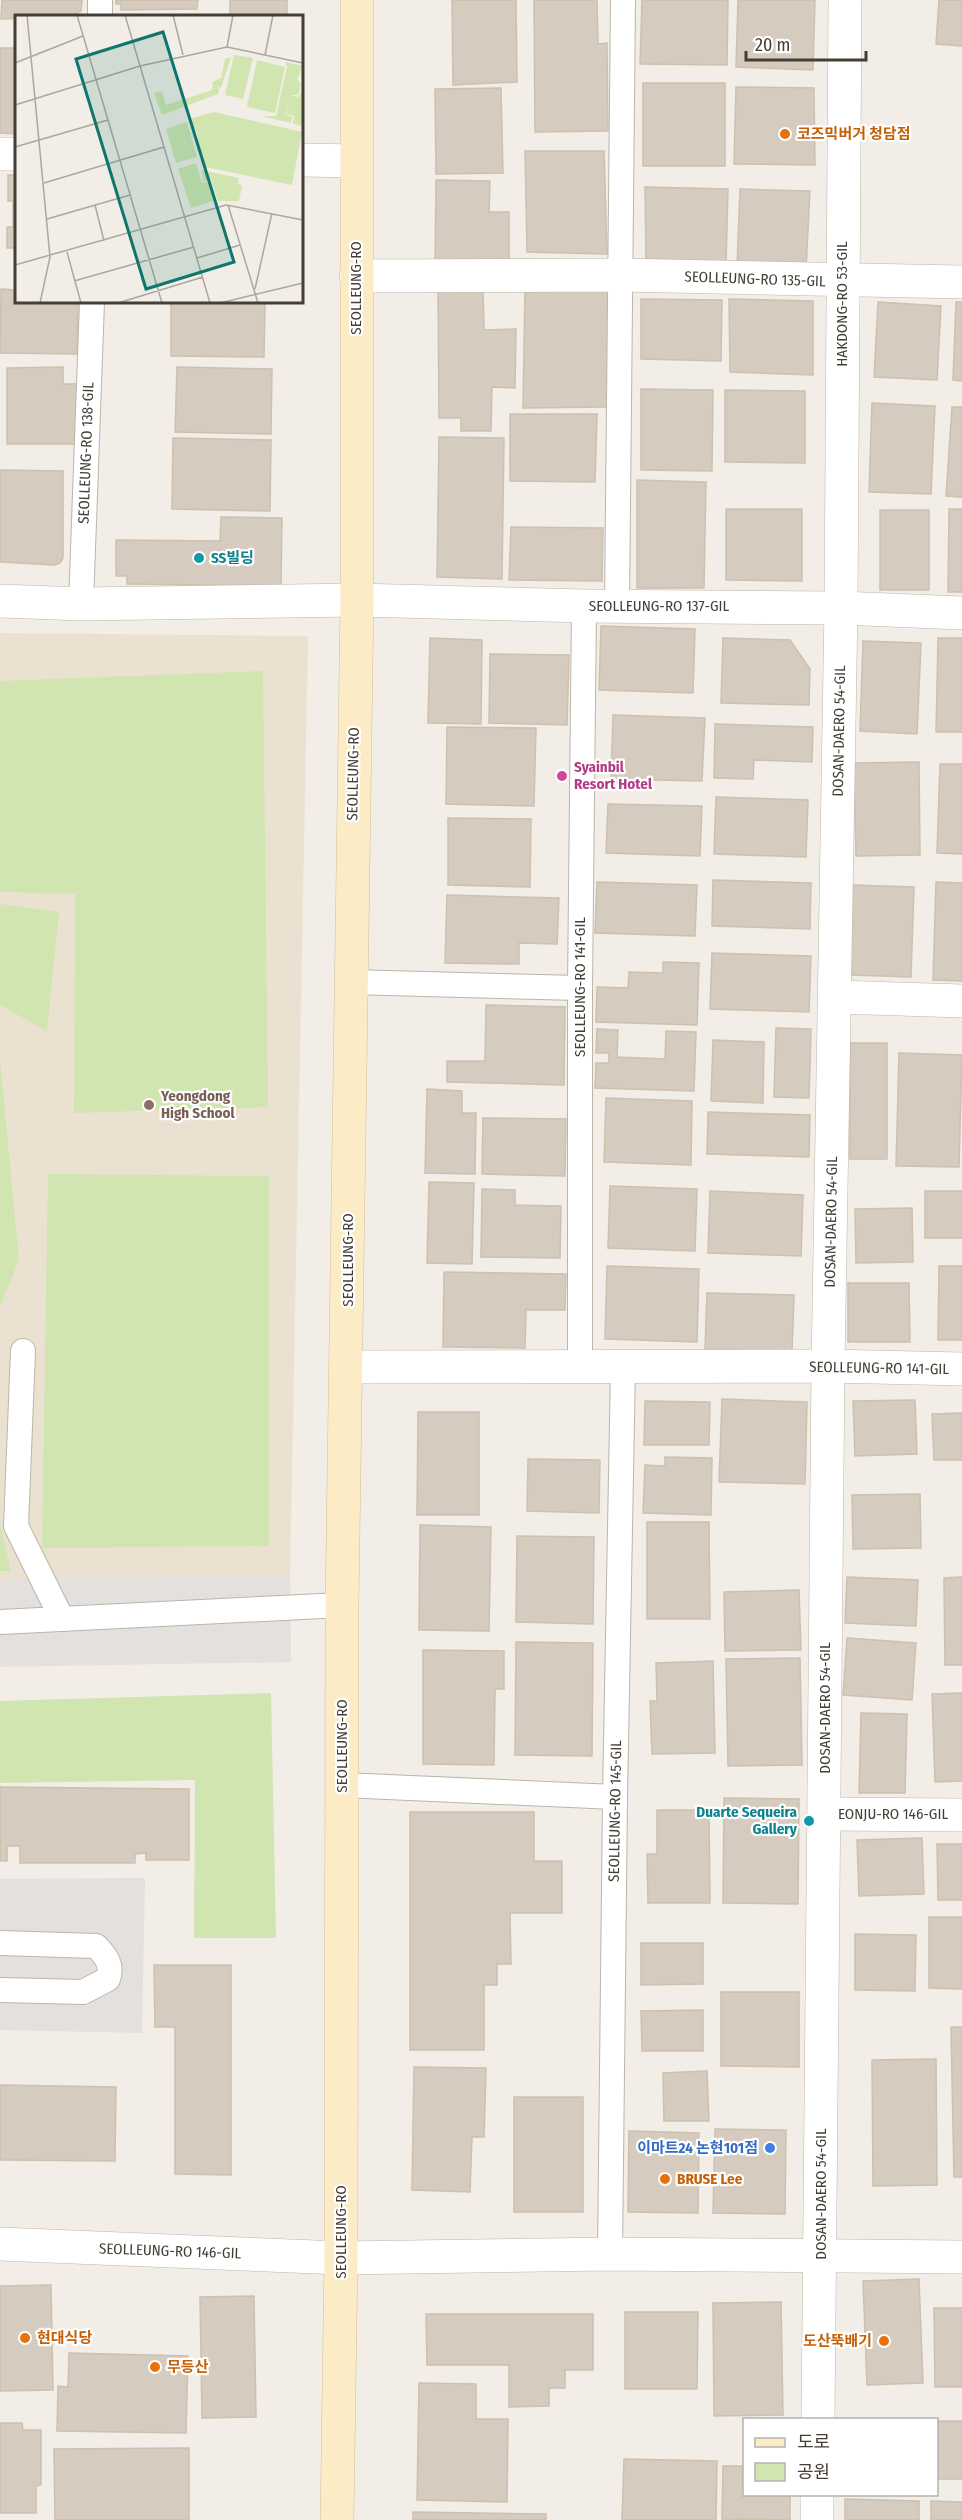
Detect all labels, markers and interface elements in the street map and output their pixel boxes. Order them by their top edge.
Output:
inset map [15,15,303,303]
scale bar [746,24,866,62]
text: 20 m [755,34,790,56]
place label: 코즈믹버거 청담점 [797,125,911,143]
marker: 코즈믹버거 청담점 [778,127,792,141]
street label: SEOLLEUNG-RO [347,241,365,335]
street label: HAKDONG-RO 53-GIL [833,241,851,367]
street label: SEOLLEUNG-RO 135-GIL [684,268,826,290]
street label: SEOLLEUNG-RO 138-GIL [75,381,97,524]
place label: SS빌딩 [211,549,254,567]
marker: SS빌딩 [192,551,206,565]
street label: SEOLLEUNG-RO 137-GIL [589,597,730,615]
street label: DOSAN-DAERO 54-GIL [829,665,849,797]
street label: SEOLLEUNG-RO [343,727,363,821]
place label: Syainbil Resort Hotel [574,758,653,793]
marker: Syainbil Resort Hotel [555,769,569,783]
street label: SEOLLEUNG-RO 141-GIL [571,917,589,1057]
place label: Yeongdong High School [160,1087,236,1122]
marker: Yeongdong High School [142,1098,156,1112]
street label: DOSAN-DAERO 54-GIL [821,1156,841,1288]
street label: SEOLLEUNG-RO [339,1213,357,1307]
street label: SEOLLEUNG-RO 141-GIL [809,1358,949,1378]
street label: DOSAN-DAERO 54-GIL [816,1642,834,1774]
street label: SEOLLEUNG-RO [333,1699,351,1793]
street label: SEOLLEUNG-RO 145-GIL [605,1740,625,1882]
place label: Duarte Sequeira Gallery [696,1803,798,1838]
street label: EONJU-RO 146-GIL [838,1805,948,1823]
marker: Duarte Sequeira Gallery [802,1814,816,1828]
street label: DOSAN-DAERO 54-GIL [812,2128,830,2260]
place label: 이마트24 논현101점 [637,2139,758,2157]
marker: 이마트24 논현101점 [763,2141,777,2155]
place label: BRUSE Lee [677,2170,743,2188]
marker: BRUSE Lee [658,2172,672,2186]
street label: SEOLLEUNG-RO [332,2185,350,2279]
street label: SEOLLEUNG-RO 146-GIL [99,2240,242,2262]
place label: 현대식당 [37,2329,92,2347]
marker: 현대식당 [18,2331,32,2345]
place label: 도산뚝배기 [803,2332,872,2350]
marker: 도산뚝배기 [877,2334,891,2348]
place label: 무등산 [167,2358,209,2376]
marker: 무등산 [148,2360,162,2374]
legend [743,2418,938,2496]
text: 도로 [797,2431,830,2453]
text: 공원 [797,2461,830,2483]

